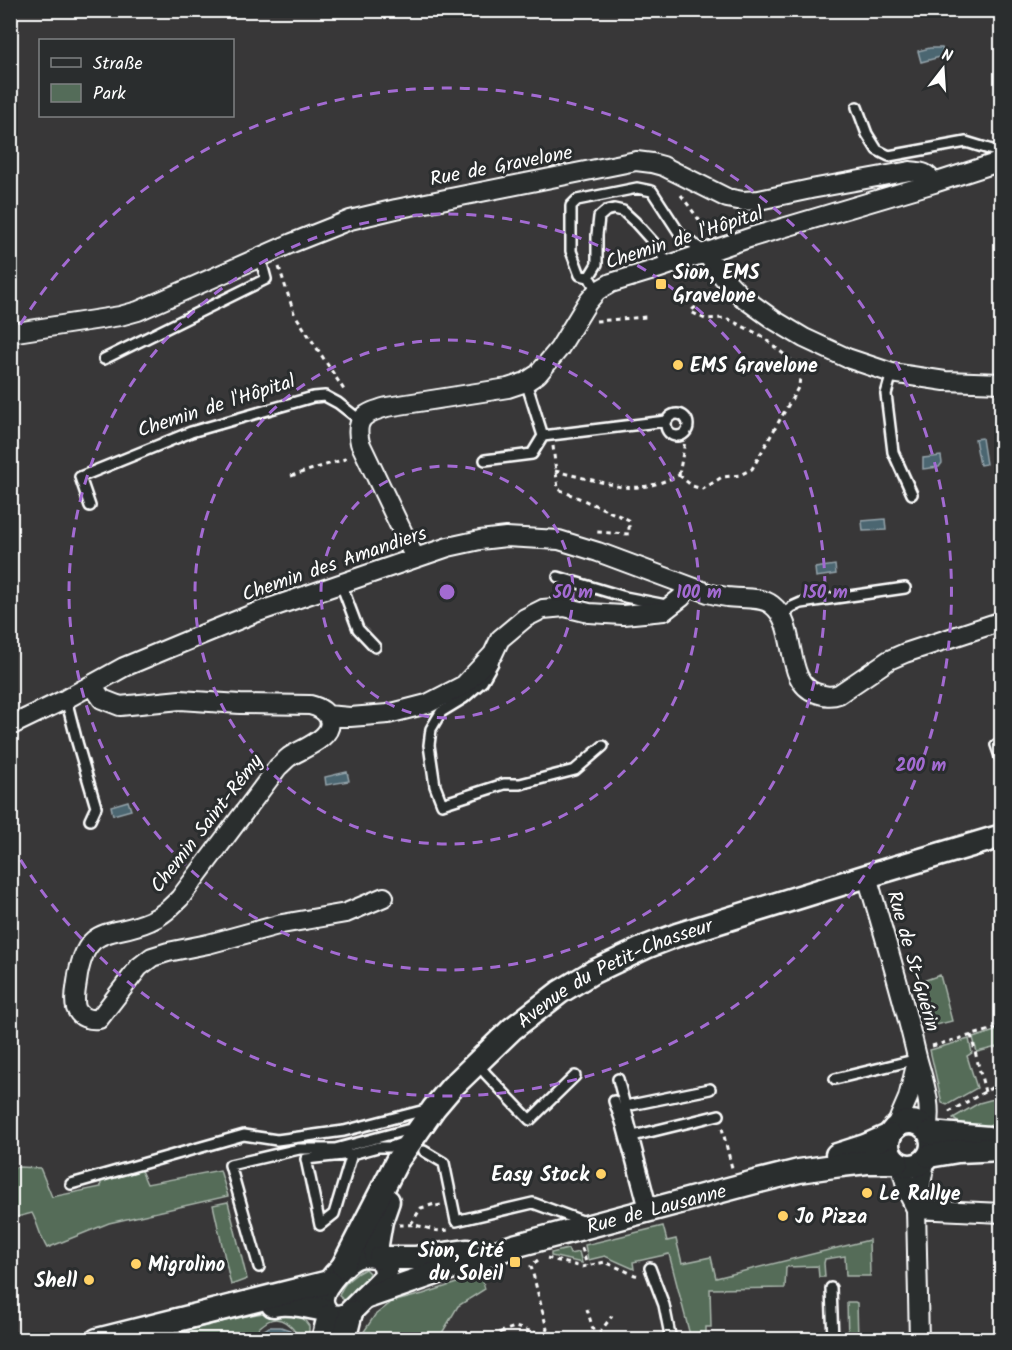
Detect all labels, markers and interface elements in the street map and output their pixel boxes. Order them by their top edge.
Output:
legend [39,39,234,117]
north arrow [913,39,973,99]
text: N [938,43,955,70]
text: Straße [93,50,143,79]
text: Park [93,80,126,109]
street label: Rue de Gravelone [427,137,575,196]
street label: Chemin de l'Hôpital [601,198,768,280]
place label: Sion, EMS Gravelone [673,258,761,313]
marker: Sion, EMS Gravelone [654,277,668,291]
place label: EMS Gravelone [690,351,818,383]
marker: EMS Gravelone [671,358,685,372]
street label: Chemin de l'Hôpital [133,366,300,448]
street label: Chemin des Amandiers [238,518,432,612]
text: 50 m [552,579,593,608]
text: 100 m [676,579,722,608]
text: 150 m [802,579,848,608]
centre of rings [437,582,457,602]
street label: Chemin Saint-Rémy [143,747,273,901]
text: 200 m [896,752,947,781]
street label: Rue de St-Guérin [877,887,948,1036]
street label: Avenue du Petit-Chasseur [511,910,718,1038]
place label: Easy Stock [492,1160,590,1192]
marker: Easy Stock [594,1167,608,1181]
street label: Rue de Lausanne [583,1176,730,1244]
place label: Le Rallye [879,1179,961,1211]
marker: Le Rallye [860,1186,874,1200]
place label: Jo Pizza [795,1202,867,1234]
marker: Jo Pizza [776,1209,790,1223]
place label: Sion, Cité du Soleil [418,1236,504,1291]
place label: Migrolino [148,1250,225,1282]
marker: Sion, Cité du Soleil [508,1255,522,1269]
marker: Migrolino [129,1257,143,1271]
place label: Shell [34,1266,78,1298]
marker: Shell [82,1273,96,1287]

